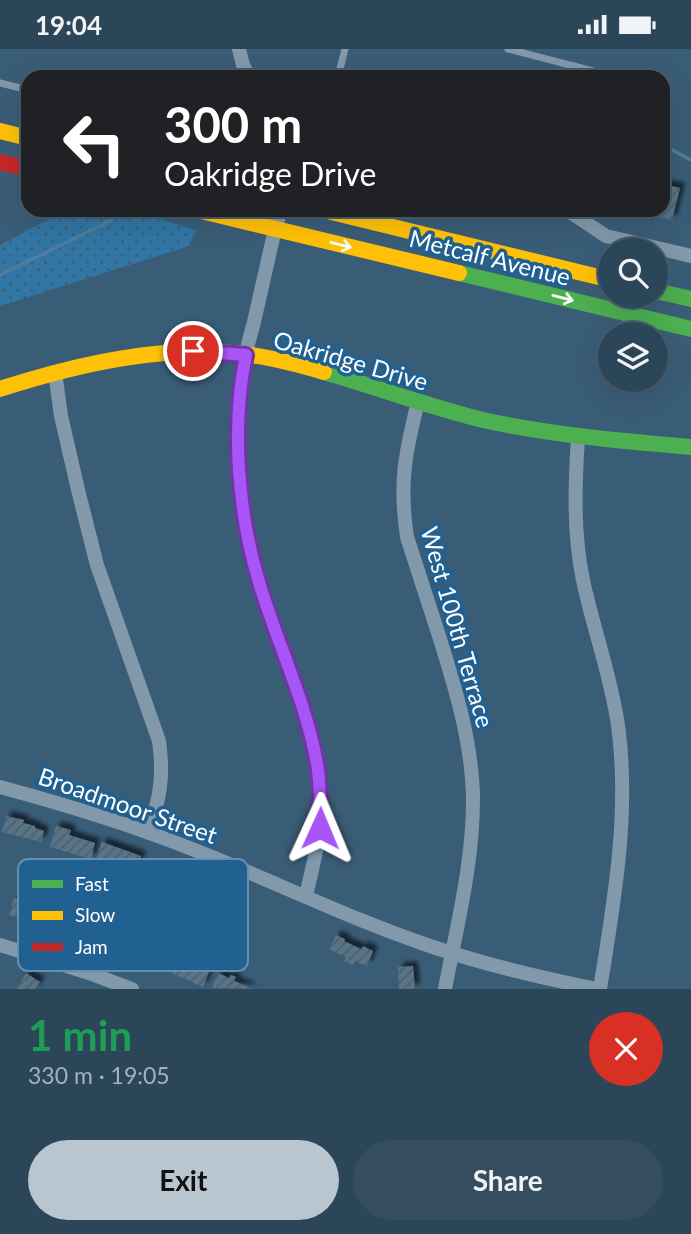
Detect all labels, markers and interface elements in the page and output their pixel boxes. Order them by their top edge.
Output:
text: 19:04 [35,9,102,41]
text: 300 m [164,95,302,153]
icon: left [49,98,140,189]
text: Oakridge Drive [164,154,376,193]
street label: Metcalf Avenue [407,223,573,291]
map controls [598,238,668,392]
button: search [598,238,668,308]
one-way arrow [330,239,352,252]
one-way arrow [551,292,574,305]
pin [163,321,223,381]
button: layers [598,322,668,392]
street label: Oakridge Drive [270,324,432,396]
icon: arrive [174,332,212,370]
street label: West 100th Terrace [415,523,501,731]
street label: Broadmoor Street [35,761,221,849]
position arrow [283,791,357,865]
legend [18,859,248,971]
text: Fast [75,872,109,895]
text: Slow [75,903,115,926]
text: Jam [75,935,108,958]
text: 1 min [28,1010,132,1060]
button: close [589,1012,663,1086]
text: 330 m · 19:05 [28,1061,170,1089]
button: Exit [28,1140,339,1220]
button: Share [353,1140,663,1220]

